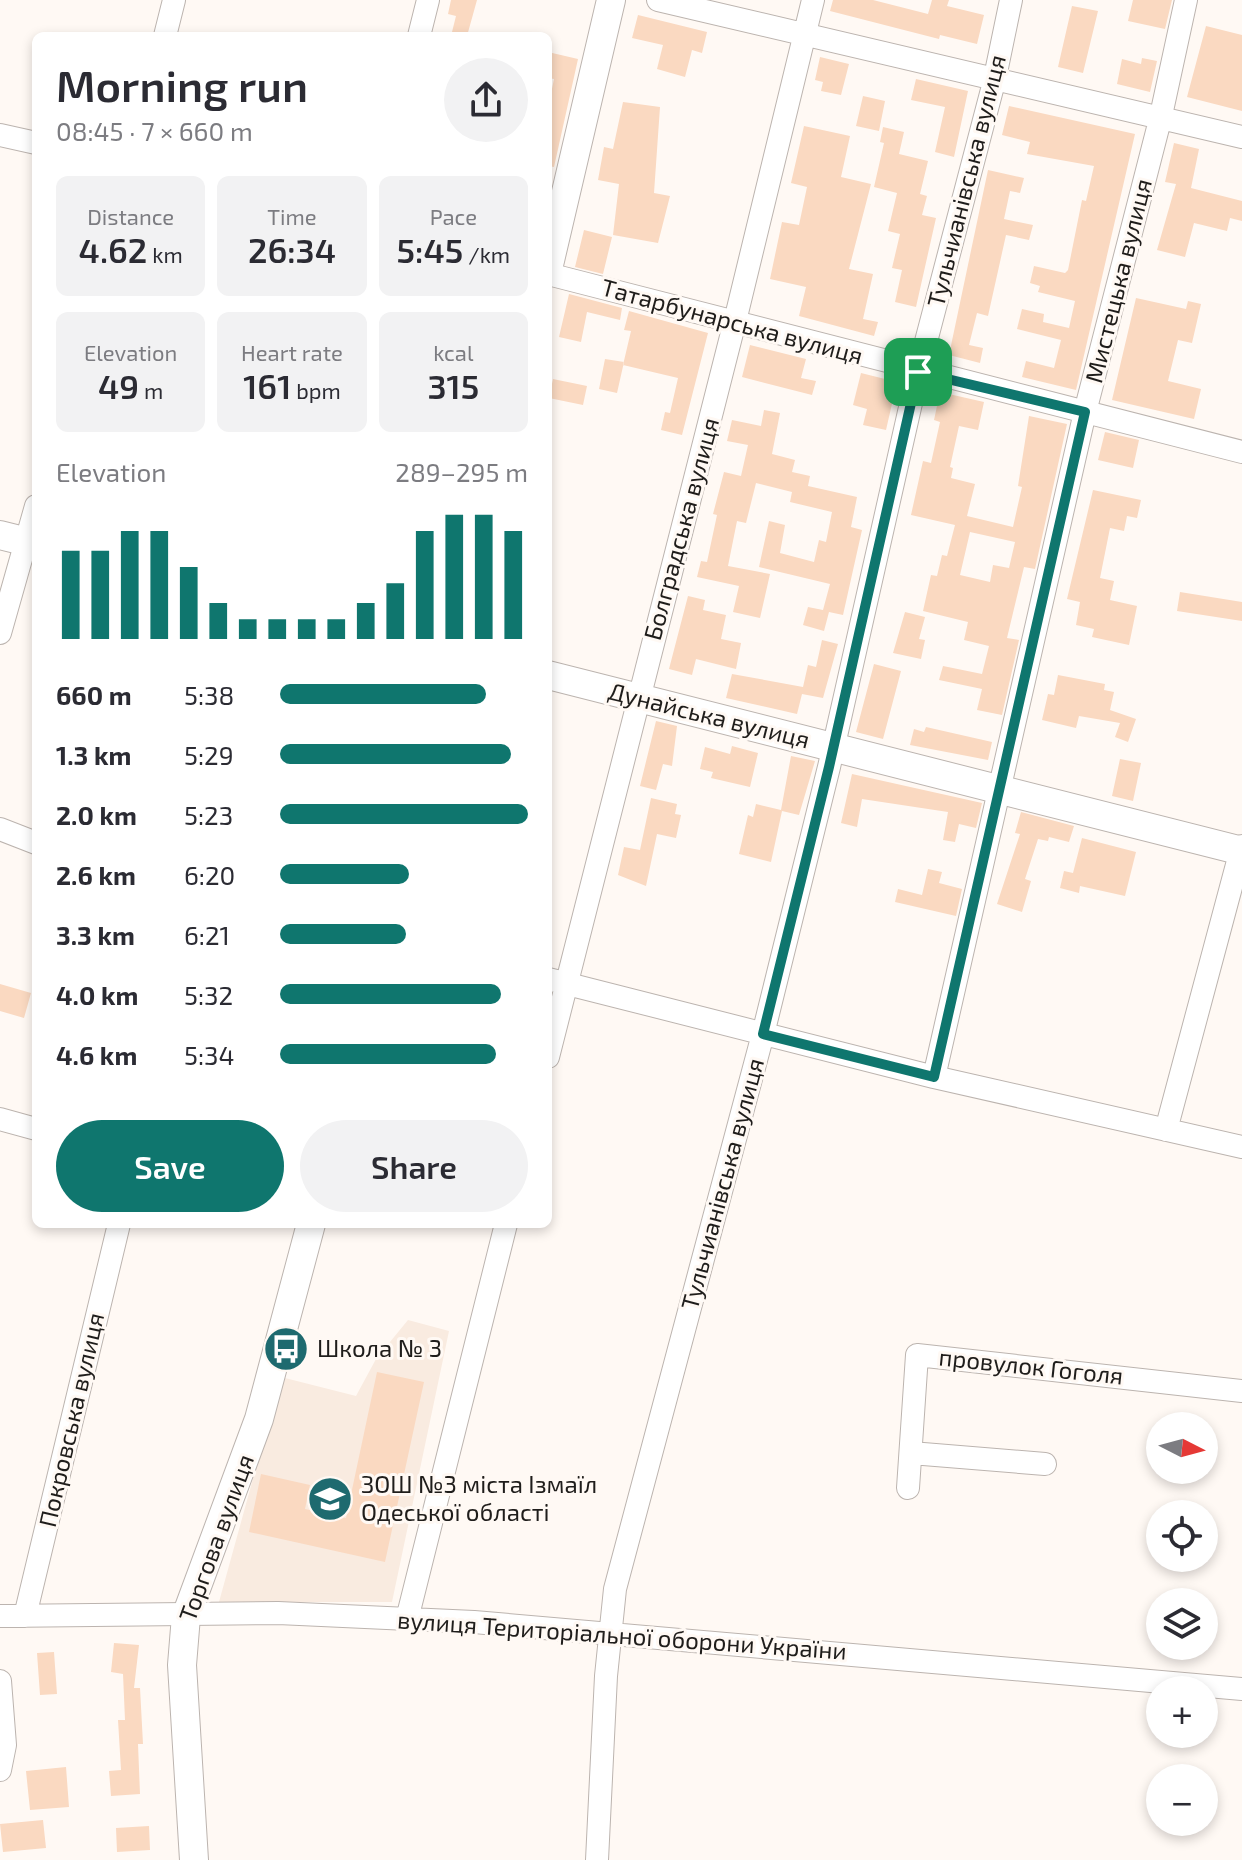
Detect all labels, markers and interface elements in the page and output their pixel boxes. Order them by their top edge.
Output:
street label: Тульчианівська вулиця [920,51,1012,310]
text: Morning run [56,58,308,111]
button: share [444,58,528,142]
text: 08:45 · 7 × 660 m [56,115,253,146]
street label: Мистецька вулиця [1078,175,1158,386]
text: Distance [87,203,174,229]
text: Time [267,203,317,229]
text: Pace [430,203,477,229]
text: 4.62 [79,229,147,270]
text: 26:34 [248,229,336,270]
text: 5:45 [397,229,463,270]
text: km [147,241,183,267]
text: /km [463,241,510,267]
street label: Татарбунарська вулиця [598,272,866,370]
pin [884,338,952,406]
text: Elevation [84,339,177,365]
text: Heart rate [241,339,343,365]
text: kcal [433,339,473,365]
icon: arrive [896,350,940,394]
text: 49 [98,365,139,406]
text: 161 [243,365,291,406]
text: 315 [427,365,479,406]
text: m [139,377,163,403]
text: bpm [291,377,341,403]
street label: Болградська вулиця [637,414,725,643]
text: Elevation [56,456,166,487]
text: 289–295 m [395,456,528,487]
street label: Дунайська вулиця [606,676,813,755]
text: 660 m [56,679,132,710]
text: 5:38 [184,679,234,710]
text: 1.3 km [56,739,131,770]
text: 5:29 [184,739,234,770]
text: 2.0 km [56,799,137,830]
text: 5:23 [184,799,233,830]
text: 2.6 km [56,859,136,890]
text: 6:20 [184,859,235,890]
text: 3.3 km [56,919,135,950]
text: 6:21 [184,919,230,950]
text: 4.0 km [56,979,138,1010]
text: 5:32 [184,979,233,1010]
text: 4.6 km [56,1039,137,1070]
text: 5:34 [184,1039,235,1070]
street label: Тульчианівська вулиця [674,1055,770,1313]
button: Save [56,1120,284,1212]
button: Share [300,1120,528,1212]
street label: Покровська вулиця [32,1310,110,1530]
bus stop icon: Школа № 3 [262,1325,310,1373]
place label: Школа № 3 [317,1333,442,1362]
street label: провулок Гоголя [937,1341,1125,1391]
north arrow [1146,1412,1218,1484]
map controls [1146,1412,1218,1836]
street label: Торгова вулиця [172,1450,260,1625]
place label: ЗОШ №3 міста Ізмаїл Одеської області [361,1469,597,1526]
school or university icon: ЗОШ №3 міста Ізмаїл Одеської області [306,1475,354,1523]
button: locate [1146,1500,1218,1572]
button: layers [1146,1588,1218,1660]
street label: вулиця Територіальної оборони України [396,1604,848,1666]
button: + [1146,1676,1218,1748]
button: − [1146,1764,1218,1836]

